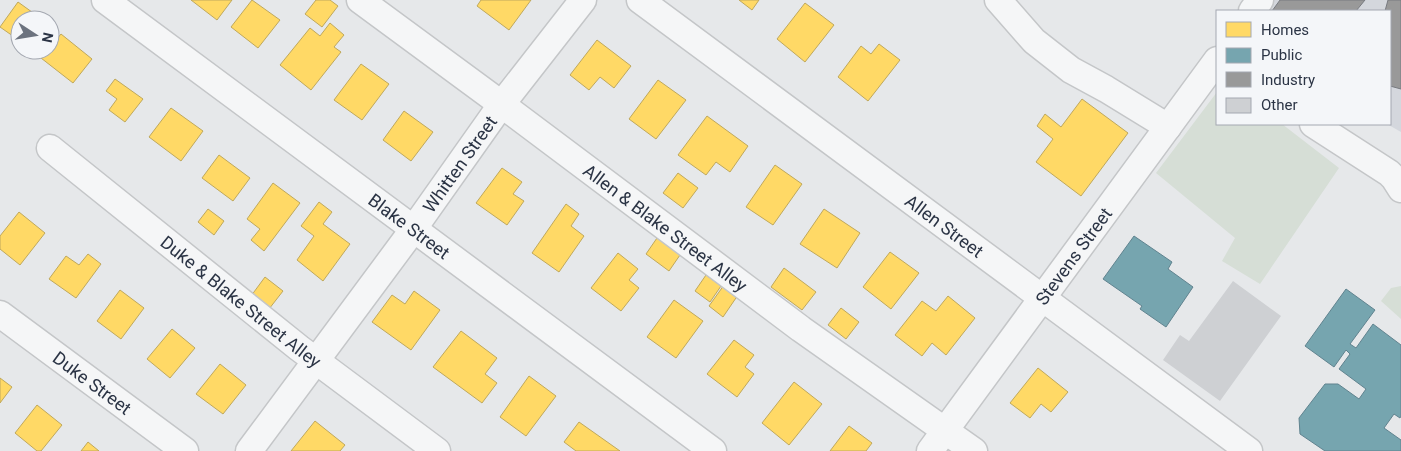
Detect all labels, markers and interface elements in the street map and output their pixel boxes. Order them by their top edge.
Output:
north arrow [10,10,60,60]
legend [1216,10,1391,125]
text: Homes [1261,21,1309,39]
text: N [39,31,57,44]
text: Public [1261,46,1302,64]
text: Industry [1261,71,1315,89]
text: Other [1261,96,1298,114]
street label: Whitten Street [418,111,501,216]
street label: Allen & Blake Street Alley [580,159,752,296]
street label: Blake Street [365,189,454,263]
street label: Allen Street [901,190,988,261]
street label: Stevens Street [1031,203,1116,309]
street label: Duke & Blake Street Alley [157,231,326,372]
street label: Duke Street [49,347,136,418]

